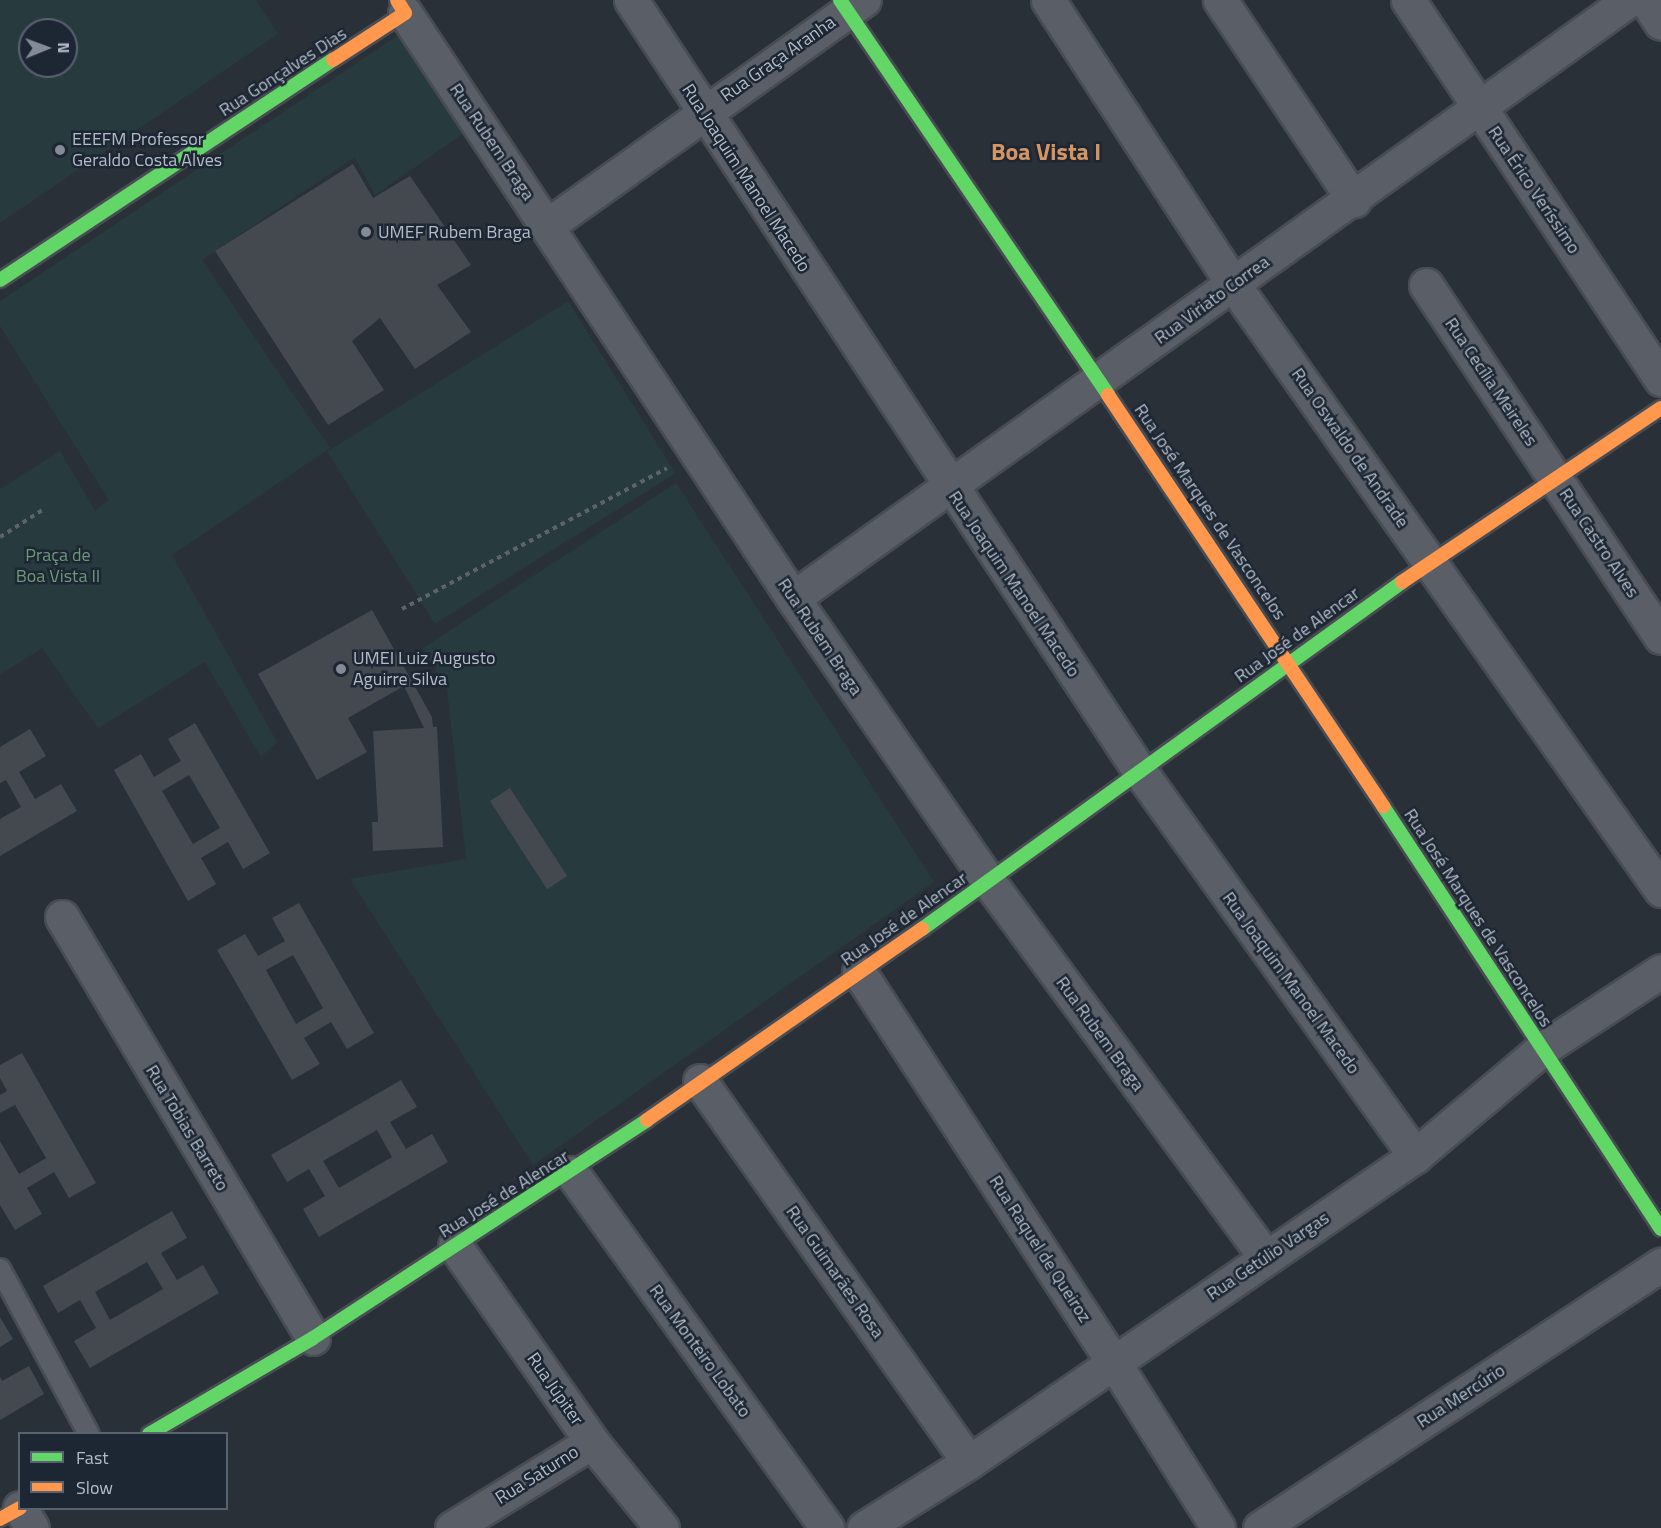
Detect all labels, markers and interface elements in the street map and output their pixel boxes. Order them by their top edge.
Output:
street label: Rua Graça Aranha [716,11,840,107]
north arrow [18,18,78,78]
street label: Rua Gonçalves Dias [215,23,351,121]
text: N [52,42,76,53]
street label: Rua Rubem Braga [445,79,539,205]
street label: Rua Joaquim Manoel Macedo [677,80,815,276]
street label: Rua Érico Veríssimo [1483,122,1585,258]
place label: EEEFM Professor Geraldo Costa Alves [72,129,222,172]
district label: Boa Vista I [991,138,1101,166]
marker: EEEFM Professor Geraldo Costa Alves [53,143,67,157]
place label: UMEF Rubem Braga [378,221,531,243]
marker: UMEF Rubem Braga [359,225,373,239]
street label: Rua Viriato Correa [1150,251,1274,349]
street label: Rua Cecília Meireles [1440,314,1542,450]
street label: Rua Oswaldo de Andrade [1287,364,1413,532]
street label: Rua José Marques de Vasconcelos [1129,400,1291,624]
street label: Rua Castro Alves [1554,484,1644,602]
street label: Rua Joaquim Manoel Macedo [944,487,1084,681]
park label: Praça de Boa Vista II [16,545,100,588]
street label: Rua Rubem Braga [773,574,867,700]
street label: Rua José de Alencar [1230,582,1364,688]
place label: UMEI Luiz Augusto Aguirre Silva [353,648,496,690]
marker: UMEI Luiz Augusto Aguirre Silva [334,662,348,676]
street label: Rua José Marques de Vasconcelos [1399,805,1557,1031]
street label: Rua José de Alencar [837,867,971,971]
street label: Rua Joaquim Manoel Macedo [1218,888,1364,1078]
street label: Rua Rubem Braga [1051,973,1149,1095]
street label: Rua Tobias Barreto [141,1061,233,1195]
street label: Rua José de Alencar [435,1145,573,1243]
street label: Rua Raquel de Queiroz [984,1172,1096,1326]
street label: Rua Guimarães Rosa [781,1202,889,1342]
street label: Rua Getúlio Vargas [1203,1207,1333,1305]
street label: Rua Monteiro Lobato [645,1280,755,1422]
street label: Rua Júpiter [522,1349,588,1429]
street label: Rua Mercúrio [1413,1359,1509,1433]
legend [18,1432,228,1510]
street label: Rua Saturno [492,1441,582,1509]
text: Fast [76,1444,109,1471]
text: Slow [76,1474,113,1501]

